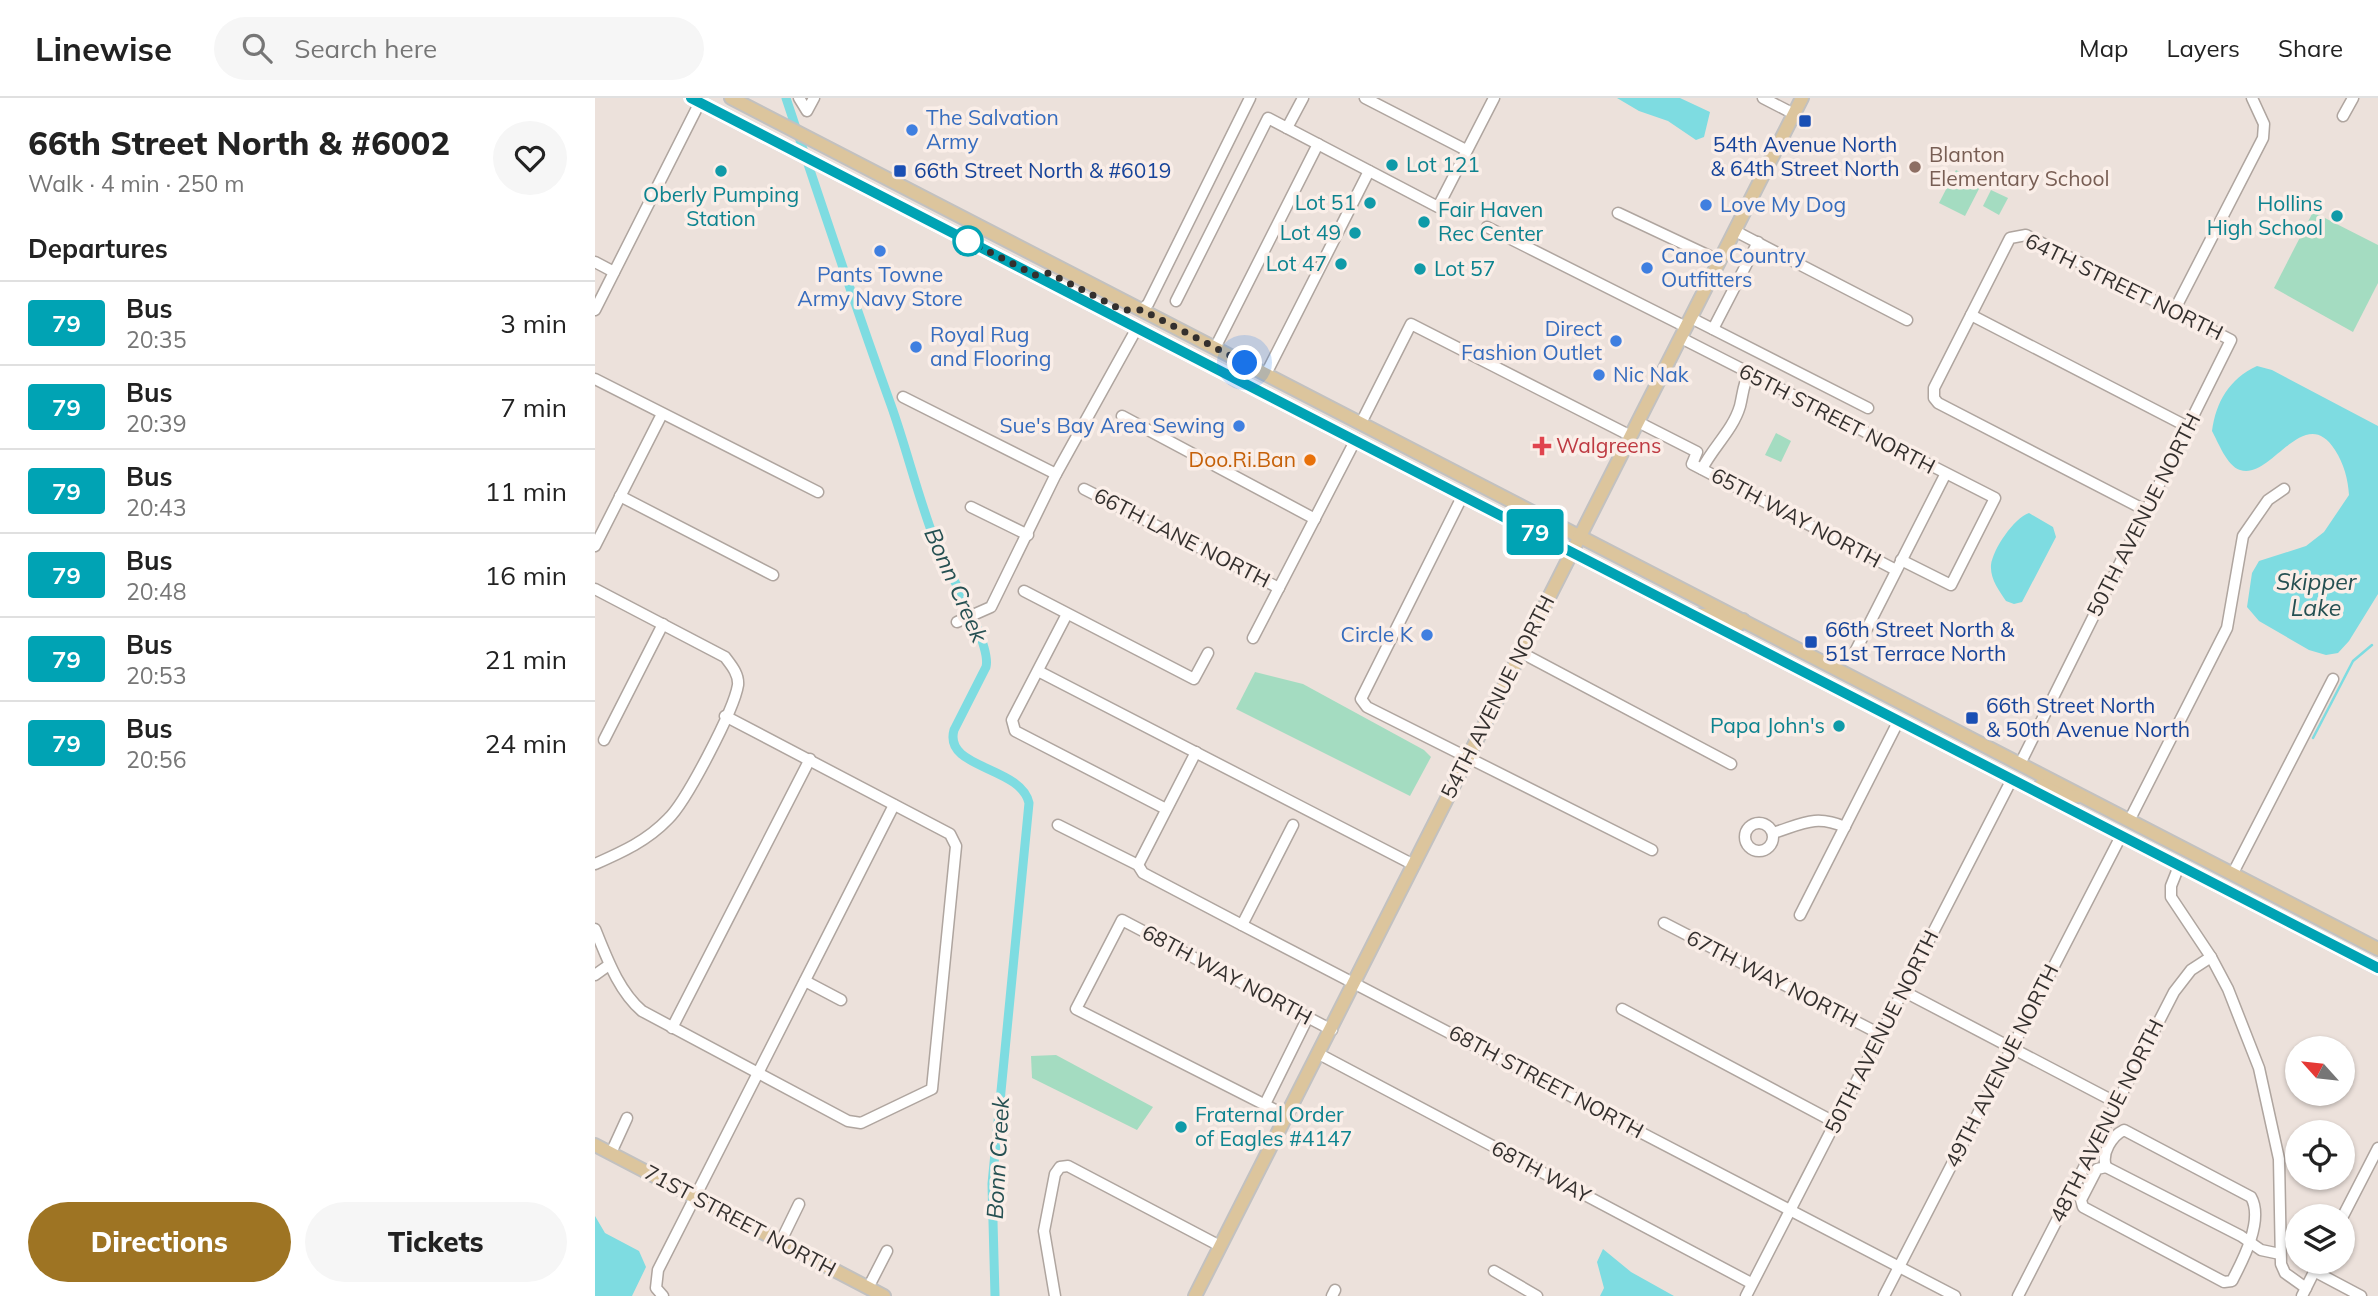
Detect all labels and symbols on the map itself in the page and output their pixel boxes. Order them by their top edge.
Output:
place label: The Salvation Army [926,104,1059,154]
marker: 54th Avenue North & 64th Street North [1797,113,1813,129]
marker: The Salvation Army [904,122,920,138]
place label: 54th Avenue North & 64th Street North [1711,131,1899,181]
place label: Blanton Elementary School [1929,141,2110,191]
place label: Lot 121 [1406,151,1480,177]
place label: 66th Street North & #6019 [914,157,1171,183]
marker: Lot 121 [1384,157,1400,173]
marker: Blanton Elementary School [1907,159,1923,175]
marker: Oberly Pumping Station [713,163,729,179]
marker: 66th Street North & #6019 [892,163,908,179]
place label: Oberly Pumping Station [643,181,799,231]
place label: Lot 51 [1295,189,1356,215]
place label: Hollins High School [2207,190,2323,240]
place label: Love My Dog [1720,191,1846,217]
marker: Lot 51 [1362,195,1378,211]
place label: Fair Haven Rec Center [1438,196,1544,246]
marker: Love My Dog [1698,197,1714,213]
marker: Hollins High School [2329,208,2345,224]
marker: Fair Haven Rec Center [1416,214,1432,230]
place label: Lot 49 [1280,219,1341,245]
marker: Lot 49 [1347,225,1363,241]
unlabelled marker [953,226,983,256]
street label: 64TH STREET NORTH [2021,227,2228,345]
place label: Canoe Country Outfitters [1661,242,1806,292]
marker: Pants Towne Army Navy Store [872,243,888,259]
place label: Lot 47 [1266,250,1327,276]
place label: Lot 57 [1434,255,1495,281]
marker: Lot 47 [1333,256,1349,272]
marker: Canoe Country Outfitters [1639,260,1655,276]
place label: Pants Towne Army Navy Store [797,261,963,311]
marker: Lot 57 [1412,261,1428,277]
place label: Direct Fashion Outlet [1461,315,1602,365]
place label: Royal Rug and Flooring [930,321,1051,371]
marker: Direct Fashion Outlet [1608,333,1624,349]
marker: Royal Rug and Flooring [908,339,924,355]
your location [1227,345,1262,380]
street label: 65TH STREET NORTH [1735,357,1940,479]
place label: Nic Nak [1613,361,1689,387]
marker: Nic Nak [1591,367,1607,383]
street label: 50TH AVENUE NORTH [2081,409,2206,620]
place label: Sue's Bay Area Sewing [999,412,1225,438]
marker: Sue's Bay Area Sewing [1231,418,1247,434]
place label: Walgreens [1556,432,1661,458]
marker: Walgreens [1534,438,1550,454]
place label: Doo.Ri.Ban [1188,446,1296,472]
marker: Doo.Ri.Ban [1302,452,1318,468]
street label: 65TH WAY NORTH [1707,461,1886,573]
street label: 66TH LANE NORTH [1090,481,1275,593]
line badge: 79 [1503,509,1567,555]
water label: Bonn Creek [918,523,995,648]
water label: Skipper Lake [2276,567,2358,622]
street label: 54TH AVENUE NORTH [1435,591,1560,802]
place label: 66th Street North & 51st Terrace North [1825,616,2015,666]
place label: Circle K [1341,621,1414,647]
marker: Circle K [1419,627,1435,643]
marker: 66th Street North & 51st Terrace North [1803,634,1819,650]
place label: 66th Street North & 50th Avenue North [1986,692,2190,742]
marker: 66th Street North & 50th Avenue North [1964,710,1980,726]
place label: Papa John's [1710,712,1825,738]
marker: Papa John's [1831,718,1847,734]
street label: 68TH WAY NORTH [1138,918,1317,1030]
street label: 67TH WAY NORTH [1682,924,1862,1033]
street label: 50TH AVENUE NORTH [1819,926,1944,1137]
street label: 49TH AVENUE NORTH [1939,960,2064,1171]
street label: 48TH AVENUE NORTH [2044,1015,2169,1226]
street label: 68TH STREET NORTH [1445,1019,1648,1143]
north arrow [2285,1036,2355,1106]
water label: Bonn Creek [980,1095,1015,1220]
place label: Fraternal Order of Eagles #4147 [1195,1101,1352,1151]
marker: Fraternal Order of Eagles #4147 [1173,1119,1189,1135]
street label: 68TH WAY [1487,1134,1596,1208]
street label: 71ST STREET NORTH [640,1159,841,1282]

